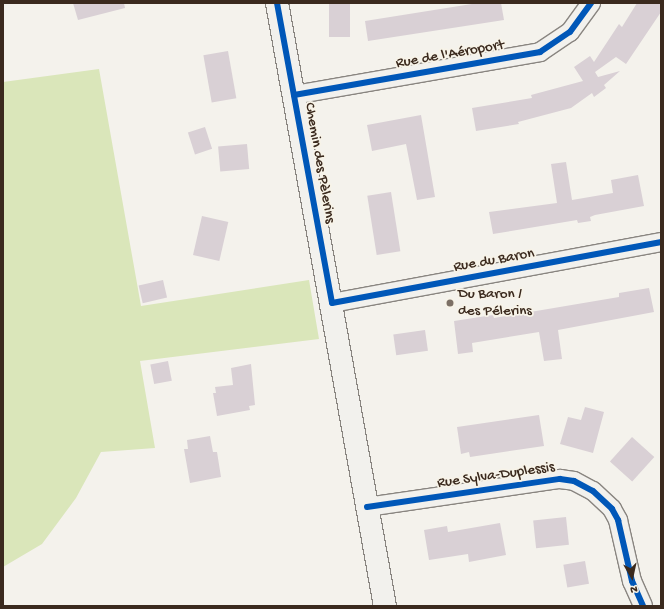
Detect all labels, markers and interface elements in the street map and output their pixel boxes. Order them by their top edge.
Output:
street label: Rue de l'Aéroport [394,37,506,73]
street label: Chemin des Pèlerins [300,101,338,225]
street label: Rue du Baron [452,245,536,277]
place label: Du Baron / des Pélerins [458,285,532,320]
marker: Du Baron / des Pélerins [445,298,455,308]
street label: Rue Sylva-Duplessis [436,459,556,493]
north arrow [612,557,652,597]
text: N [629,582,638,595]

